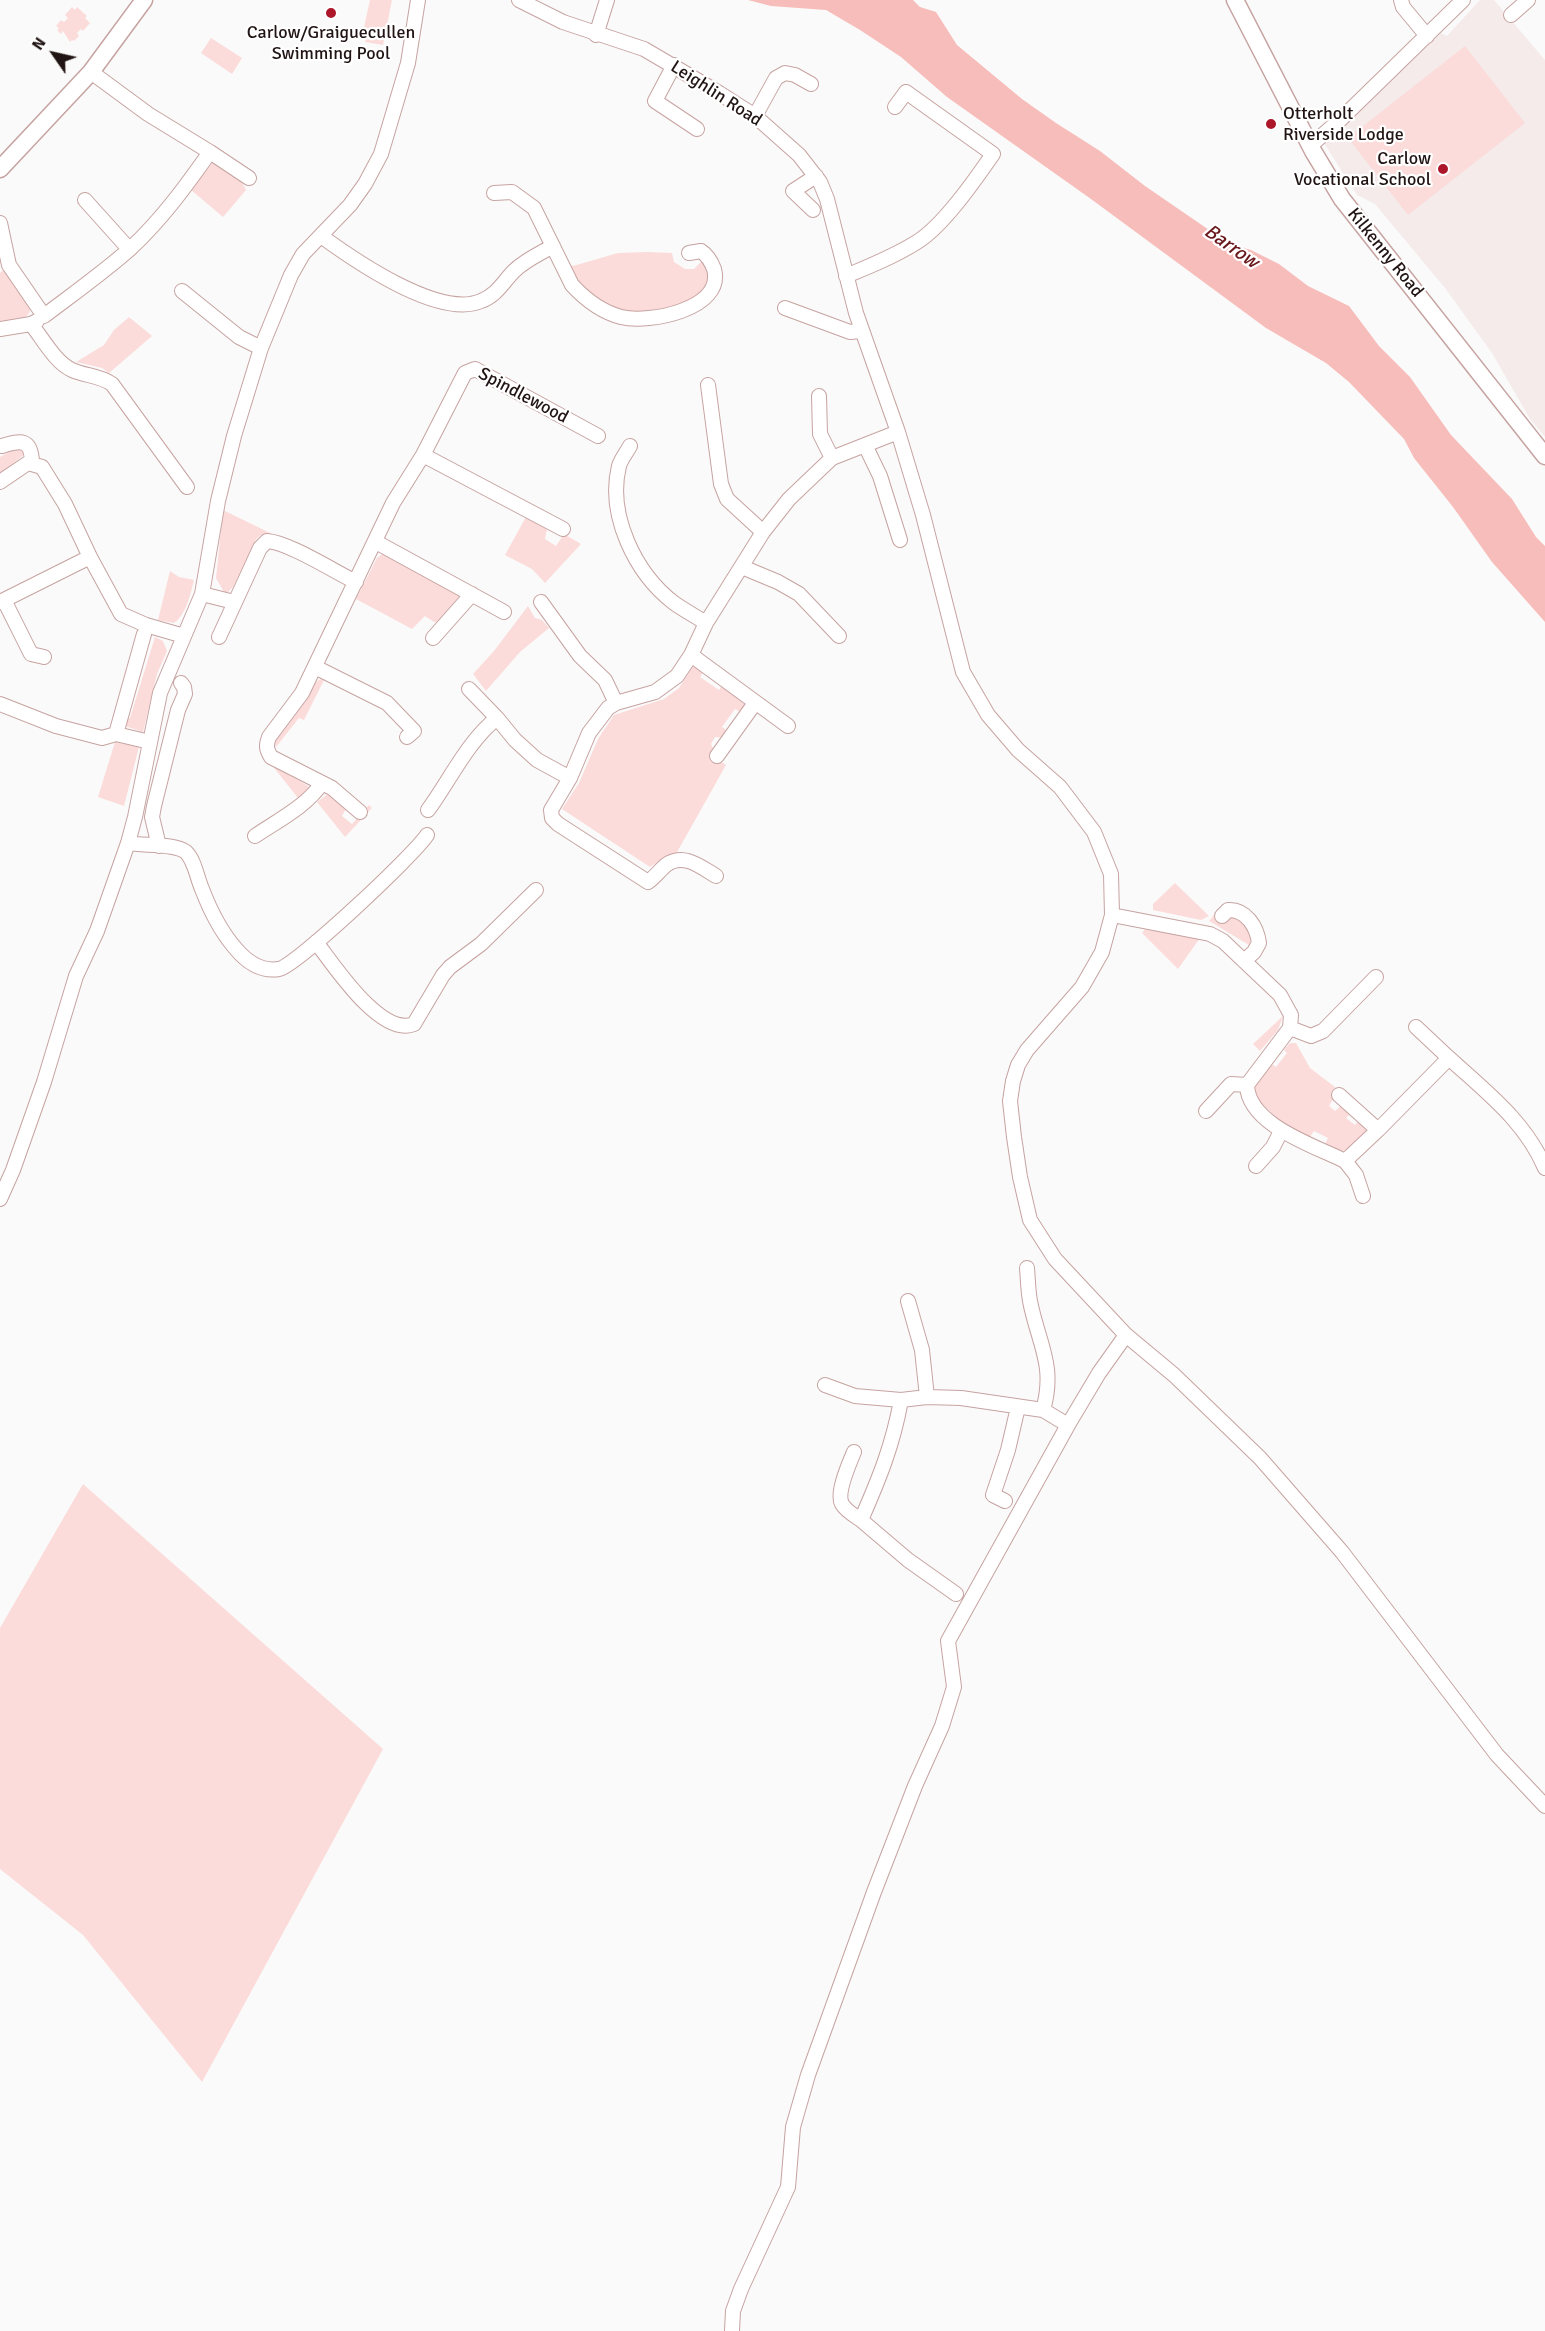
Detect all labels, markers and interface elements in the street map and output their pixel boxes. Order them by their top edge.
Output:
marker: Carlow/Graiguecullen Swimming Pool [324,6,338,20]
place label: Carlow/Graiguecullen Swimming Pool [247,22,415,64]
north arrow [24,24,84,84]
text: N [28,34,50,54]
street label: Leighlin Road [666,56,766,132]
place label: Otterholt Riverside Lodge [1283,103,1404,146]
marker: Otterholt Riverside Lodge [1264,117,1278,131]
place label: Carlow Vocational School [1294,148,1431,190]
marker: Carlow Vocational School [1436,162,1450,176]
street label: Kilkenny Road [1342,204,1428,302]
water label: Barrow [1199,220,1263,274]
street label: Spindlewood [474,363,572,429]

